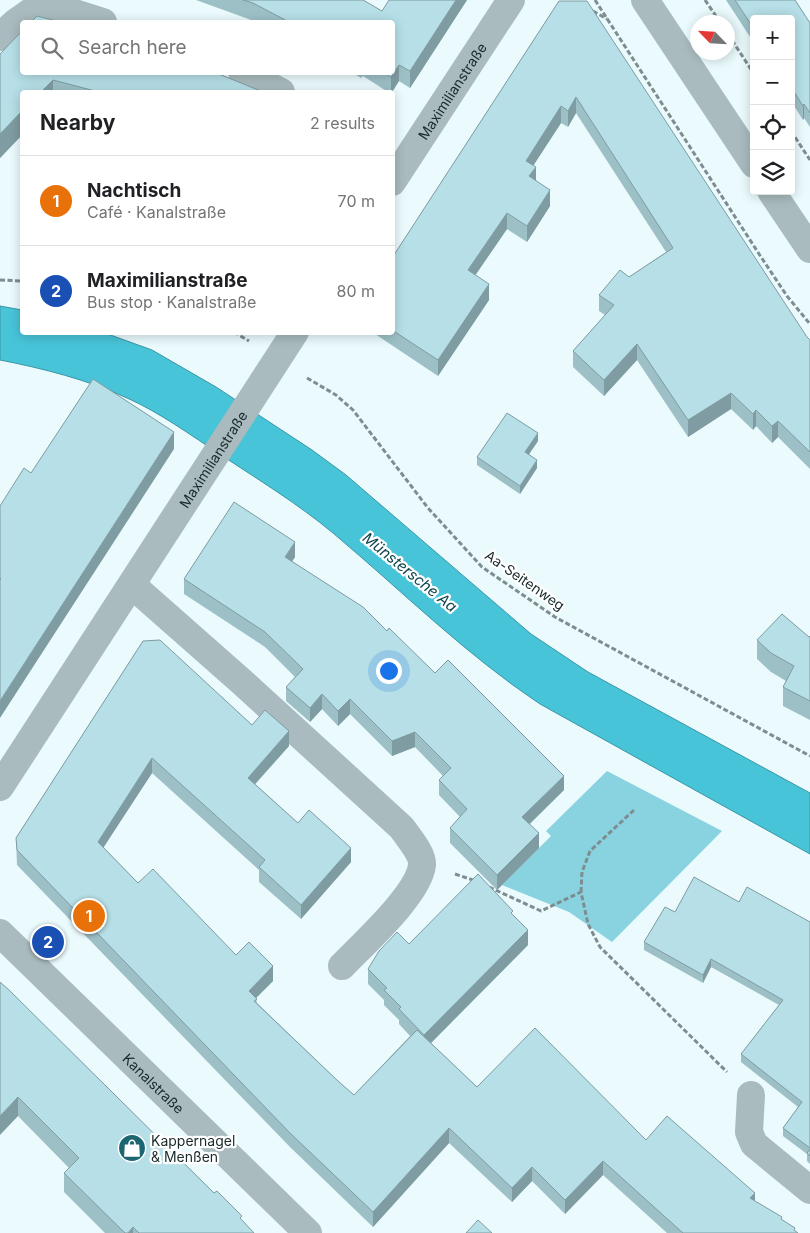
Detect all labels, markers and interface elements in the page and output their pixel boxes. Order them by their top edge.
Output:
north arrow [690,15,735,60]
map controls [750,15,795,195]
button: + [750,15,795,60]
search box [20,20,395,75]
icon: search [38,34,66,62]
text: Search here [78,36,187,59]
street label: Maximilianstraße [414,39,489,142]
button: − [750,60,795,105]
button: locate [750,105,795,150]
text: Nearby [40,110,115,135]
text: 2 results [310,113,375,133]
button: layers [750,150,795,195]
text: Nachtisch [87,179,181,202]
text: 1 [53,191,59,211]
text: 70 m [338,191,375,211]
text: Café · Kanalstraße [87,202,226,222]
text: Maximilianstraße [87,269,247,292]
text: 2 [51,281,61,301]
text: 80 m [336,281,375,301]
text: Bus stop · Kanalstraße [87,292,256,312]
street label: Maximilianstraße [175,407,250,511]
water label: Münstersche Aa [359,528,461,616]
street label: Aa-Seitenweg [482,546,568,614]
your location [376,658,402,684]
pin: 1 [73,897,105,935]
pin: 2 [32,923,64,961]
street label: Kanalstraße [120,1049,188,1117]
place label: Kappernagel & Menßen [151,1132,235,1165]
shop icon: Kappernagel & Menßen [117,1133,147,1163]

